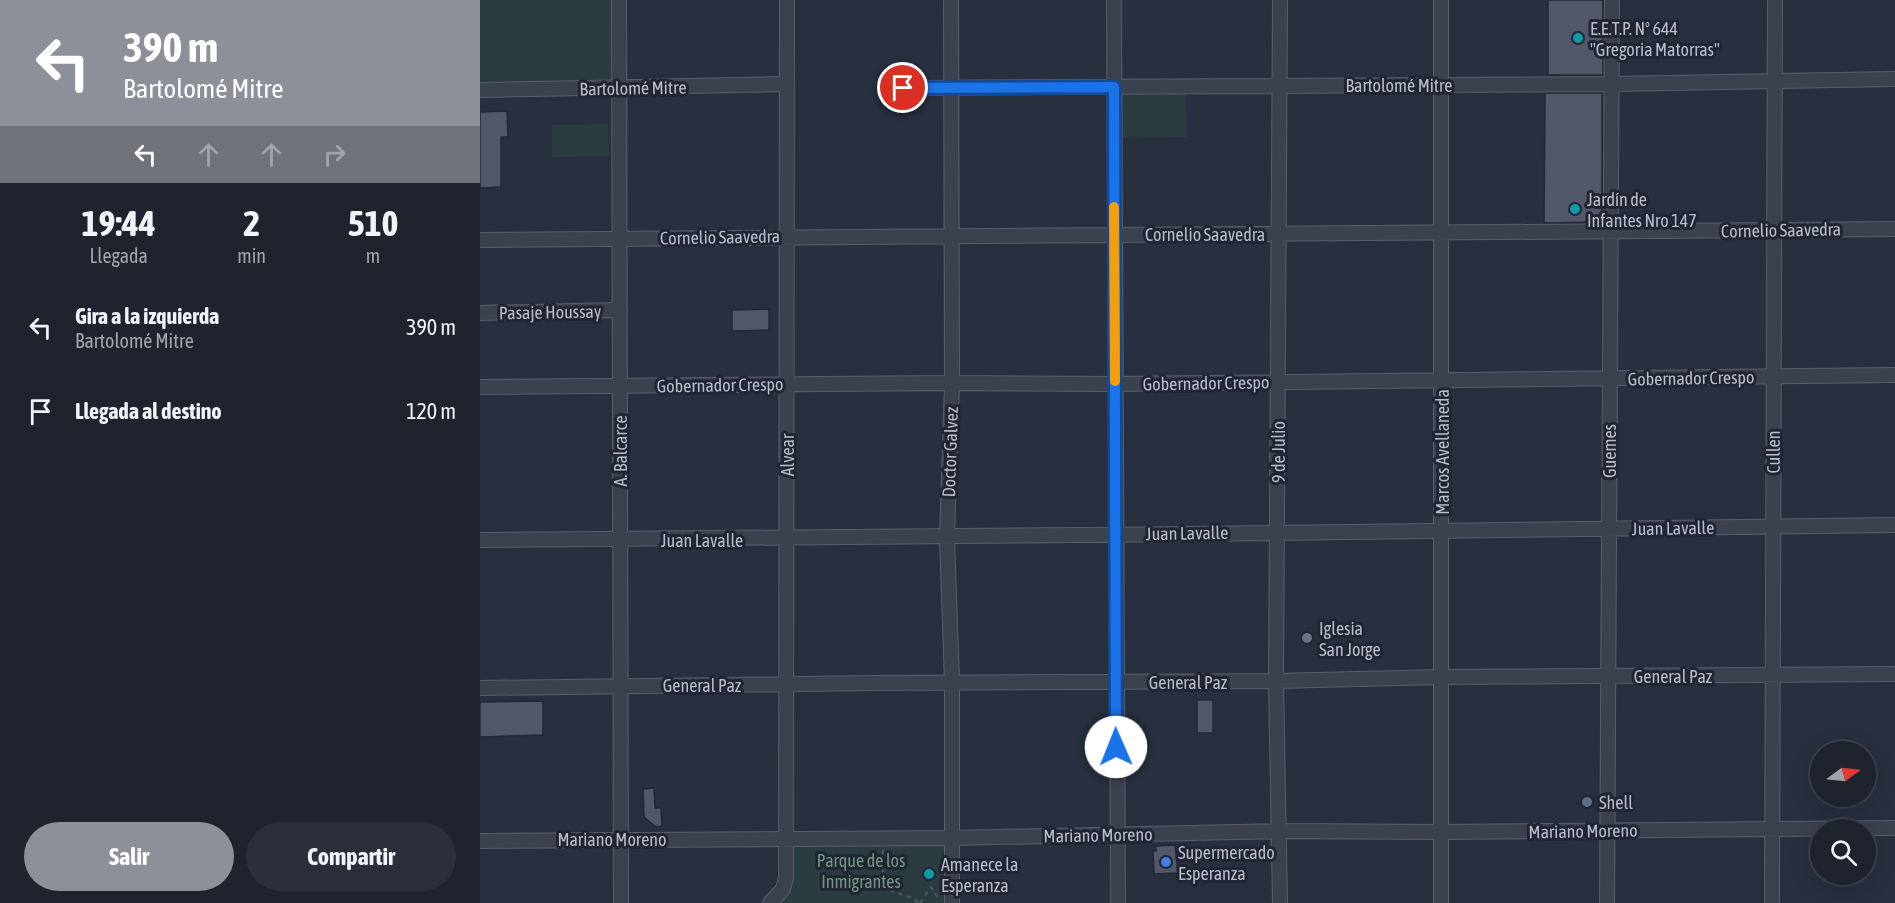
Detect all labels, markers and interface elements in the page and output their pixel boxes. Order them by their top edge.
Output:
place label: E.E.T.P. N° 644 "Gregoria Matorras" [1590,18,1720,60]
text: 390 m [123,23,218,71]
icon: left [24,24,102,102]
marker: E.E.T.P. N° 644 "Gregoria Matorras" [1571,31,1585,45]
pin [877,62,928,113]
icon: arrive [886,71,919,104]
text: Bartolomé Mitre [123,73,284,104]
street label: Bartolomé Mitre [1345,75,1453,96]
street label: Bartolomé Mitre [579,77,687,99]
icon: left [129,138,162,171]
icon: ahead [192,138,225,171]
icon: ahead [255,138,288,171]
icon: right [318,138,351,171]
place label: Jardín de Infantes Nro 147 [1587,189,1697,231]
text: 19:44 [82,202,156,244]
text: 2 [243,202,260,244]
text: 510 [348,202,398,244]
marker: Jardín de Infantes Nro 147 [1568,202,1582,216]
street label: Cornelio Saavedra [1721,218,1841,242]
street label: Cornelio Saavedra [1145,224,1265,245]
street label: Cornelio Saavedra [660,225,780,249]
text: Llegada [90,244,148,267]
text: min [237,244,266,267]
text: m [366,244,380,267]
street label: Pasaje Houssay [499,301,601,323]
text: Gira a la izquierda [75,303,219,329]
icon: left [24,311,57,344]
text: 390 m [406,314,456,340]
text: Bartolomé Mitre [75,329,194,352]
street label: Gobernador Crespo [1627,366,1755,390]
street label: Gobernador Crespo [1142,371,1270,395]
street label: Gobernador Crespo [656,373,784,397]
street label: Marcos Avellaneda [1432,389,1453,515]
icon: arrive [24,395,57,428]
text: Llegada al destino [75,398,222,424]
text: 120 m [406,398,456,424]
street label: Doctor Galvez [938,406,962,498]
street label: A. Balcarce [610,415,631,487]
street label: 9 de Julio [1268,421,1289,483]
street label: Guemes [1599,424,1620,478]
street label: Cullen [1763,430,1784,474]
street label: Alvear [777,433,798,476]
street label: Juan Lavalle [1632,517,1714,539]
street label: Juan Lavalle [1146,522,1228,544]
street label: Juan Lavalle [661,530,743,551]
place label: Iglesia San Jorge [1319,618,1381,660]
marker: Iglesia San Jorge [1300,631,1314,645]
street label: General Paz [1634,666,1713,687]
street label: General Paz [1149,672,1228,693]
street label: General Paz [663,675,742,696]
position arrow [1084,715,1148,779]
north arrow [1810,741,1876,807]
map controls [1810,741,1876,885]
place label: Shell [1599,792,1633,813]
marker: Shell [1580,795,1594,809]
button: search [1810,819,1876,885]
street label: Mariano Moreno [1528,820,1638,842]
button: Salir [24,822,234,891]
button: Compartir [246,822,456,891]
street label: Mariano Moreno [1043,824,1153,846]
street label: Mariano Moreno [557,829,667,850]
place label: Supermercado Esperanza [1178,842,1275,884]
park label: Parque de los Inmigrantes [817,850,905,892]
place label: Amanece la Esperanza [941,854,1018,896]
marker: Supermercado Esperanza [1159,855,1173,869]
marker: Amanece la Esperanza [922,867,936,881]

